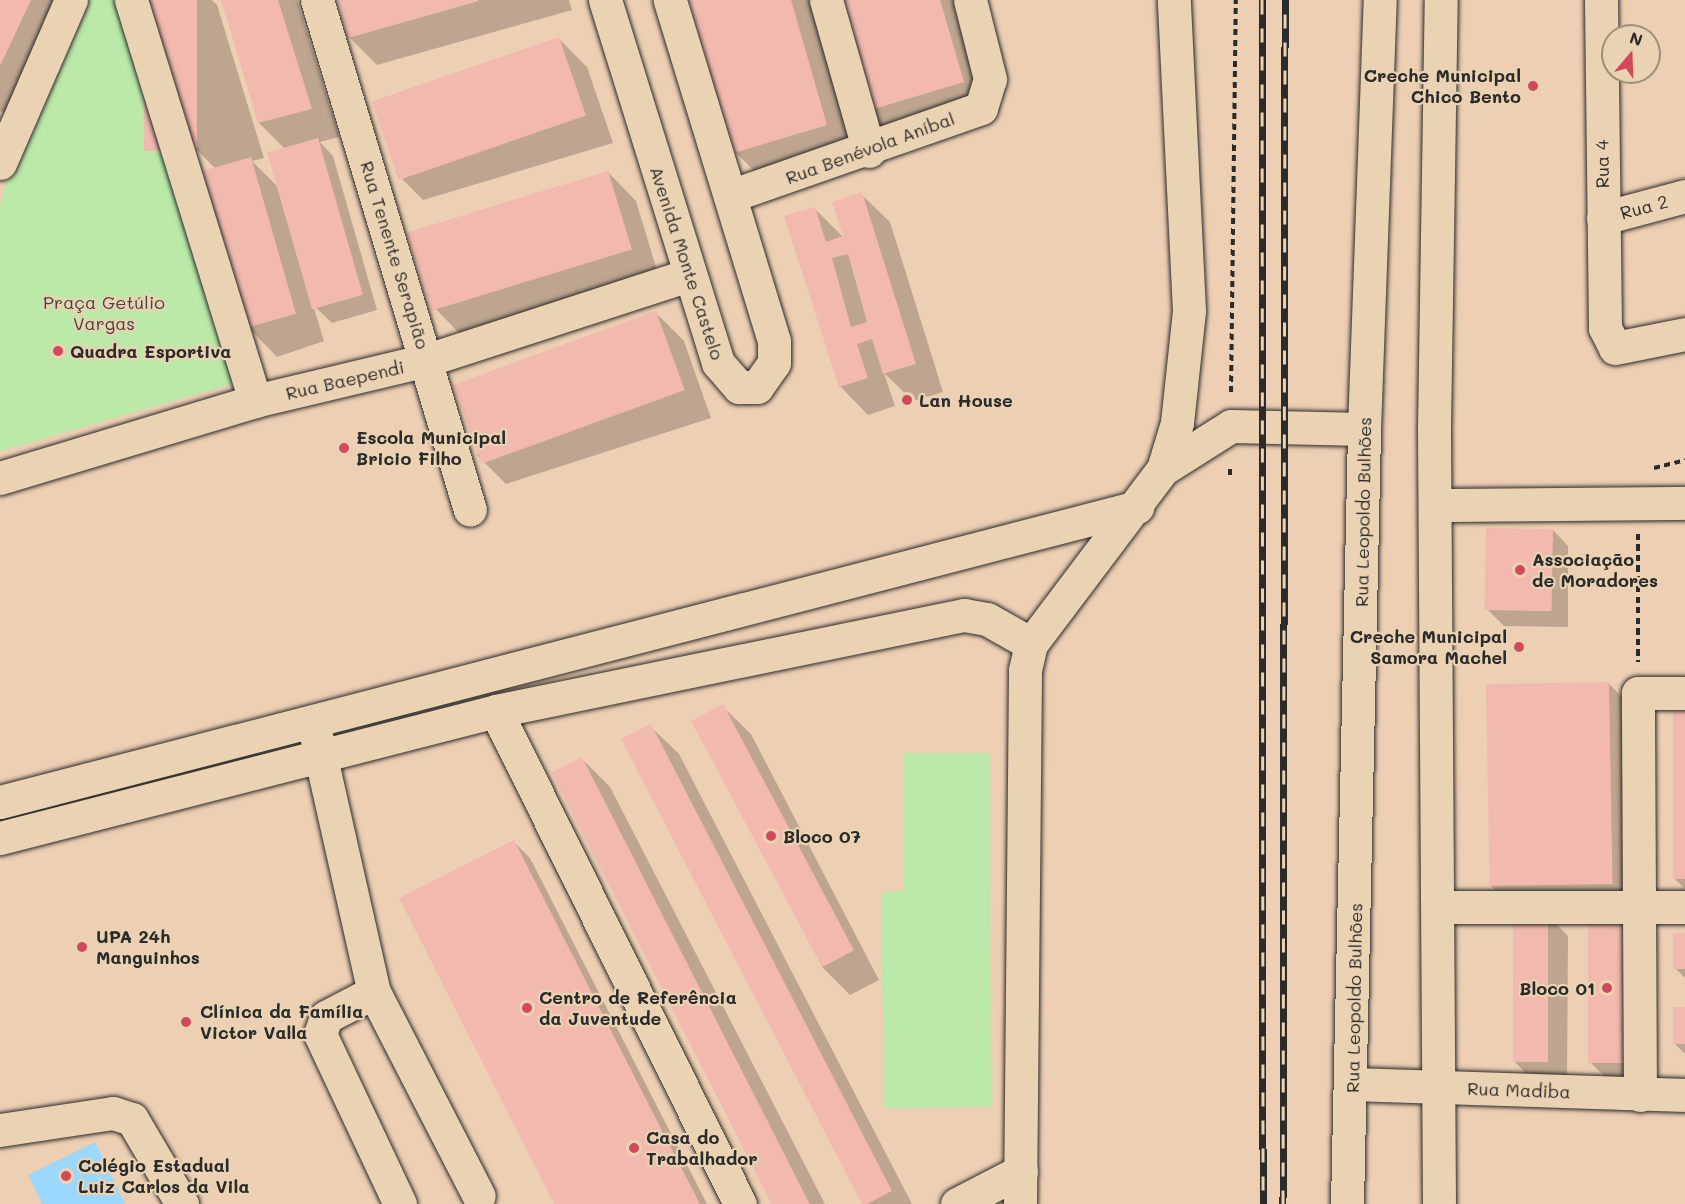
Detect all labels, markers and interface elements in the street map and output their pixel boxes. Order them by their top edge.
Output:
north arrow [1601,24,1661,84]
text: N [1627,26,1646,50]
place label: Creche Municipal Chico Bento [1364,65,1521,107]
marker: Creche Municipal Chico Bento [1526,79,1540,93]
street label: Rua Benévola Aníbal [783,107,957,189]
street label: Rua 4 [1591,139,1613,189]
street label: Rua Tenente Serapião [356,158,434,352]
street label: Avenida Monte Castelo [646,164,728,362]
street label: Rua 2 [1618,190,1670,224]
park label: Praça Getúlio Vargas [43,292,165,334]
place label: Quadra Esportiva [70,340,231,362]
marker: Quadra Esportiva [51,344,65,358]
street label: Rua Baependi [284,356,406,404]
place label: Lan House [919,389,1013,411]
marker: Lan House [900,393,914,407]
street label: Rua Leopoldo Bulhões [1351,417,1375,607]
place label: Escola Municipal Bricio Filho [356,427,506,470]
marker: Escola Municipal Bricio Filho [337,441,351,455]
place label: Associação de Moradores [1532,549,1658,592]
marker: Associação de Moradores [1513,563,1527,577]
place label: Creche Municipal Samora Machel [1350,626,1507,668]
marker: Creche Municipal Samora Machel [1512,640,1526,654]
place label: Bloco 07 [783,825,861,847]
marker: Bloco 07 [764,829,778,843]
street label: Rua Leopoldo Bulhões [1342,903,1366,1093]
place label: UPA 24h Manguinhos [96,926,200,968]
marker: UPA 24h Manguinhos [73,938,91,956]
place label: Bloco 01 [1519,977,1595,999]
marker: Bloco 01 [1600,981,1614,995]
place label: Centro de Referência da Juventude [539,987,737,1030]
place label: Clínica da Família Victor Valla [200,1001,363,1044]
marker: Centro de Referência da Juventude [520,1001,534,1015]
marker: Clínica da Família Victor Valla [177,1013,195,1031]
street label: Rua Madiba [1467,1077,1571,1103]
place label: Casa do Trabalhador [646,1127,758,1170]
marker: Casa do Trabalhador [627,1141,641,1155]
place label: Colégio Estadual Luiz Carlos da Vila [78,1155,249,1198]
marker: Colégio Estadual Luiz Carlos da Vila [59,1169,73,1183]

